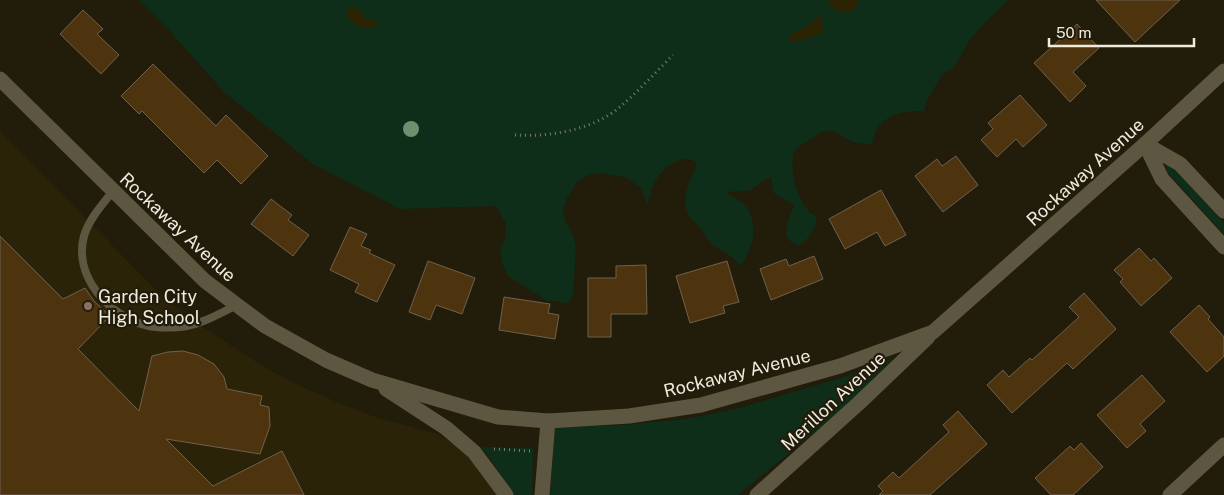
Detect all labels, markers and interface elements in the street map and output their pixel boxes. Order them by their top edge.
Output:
scale bar [1049,15,1194,47]
text: 50 m [1056,24,1091,41]
street label: Rockaway Avenue [1022,114,1148,230]
street label: Rockaway Avenue [116,168,240,286]
place label: Garden City High School [98,286,200,328]
marker: Garden City High School [82,300,94,312]
street label: Rockaway Avenue [661,345,813,401]
street label: Merillon Avenue [777,347,889,455]

